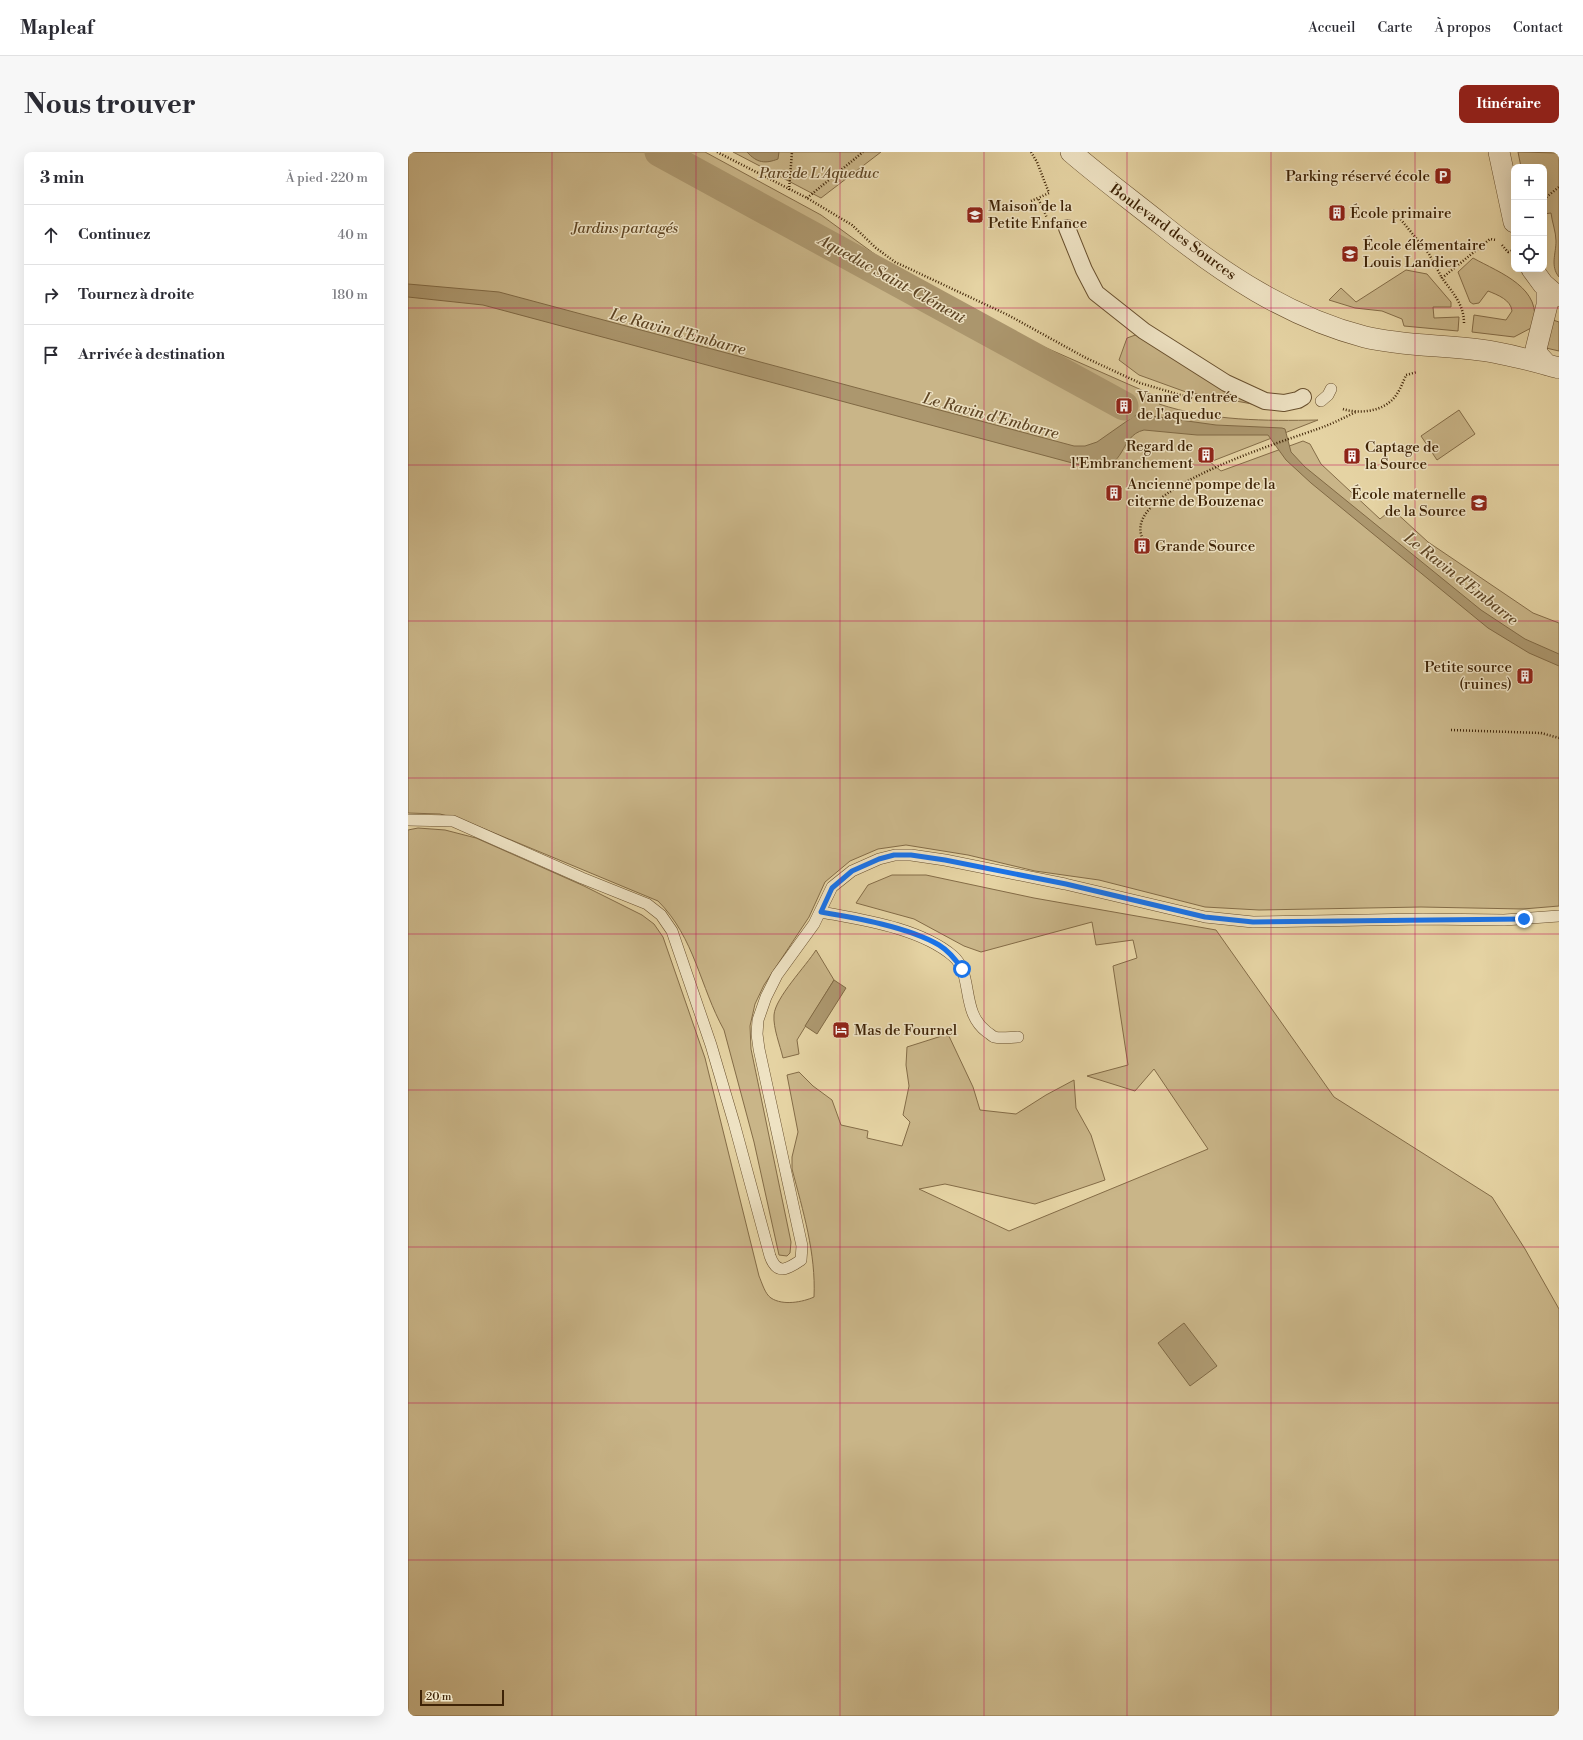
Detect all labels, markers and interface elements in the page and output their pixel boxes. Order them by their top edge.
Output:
text: Mapleaf [20,16,93,40]
text: Accueil [1308,19,1355,37]
text: Carte [1377,19,1412,37]
text: À propos [1434,19,1491,37]
text: Contact [1513,19,1563,37]
button: Itinéraire [1459,85,1559,123]
text: Nous trouver [24,87,196,122]
park label: Parc de L'Aqueduc [758,164,879,183]
map controls [1511,164,1547,272]
button: + [1511,164,1547,200]
parking icon: Parking réservé école [1433,166,1453,186]
text: 3 min [40,167,84,189]
place label: Parking réservé école [1285,167,1430,186]
text: À pied · 220 m [286,170,368,186]
street label: Boulevard des Sources [1105,179,1240,284]
place label: Maison de la Petite Enfance [988,197,1087,233]
button: − [1511,200,1547,236]
building icon: École primaire [1327,203,1347,223]
place label: École primaire [1350,203,1452,223]
school or university icon: Maison de la Petite Enfance [965,205,985,225]
park label: Jardins partagés [570,219,678,238]
icon: ahead [40,224,62,246]
text: Continuez [78,225,150,244]
text: 40 m [338,227,368,243]
water label: Aqueduc Saint-Clément [813,229,970,328]
place label: École élémentaire Louis Landier [1363,235,1486,272]
button: locate [1511,236,1547,272]
school or university icon: École élémentaire Louis Landier [1340,244,1360,264]
icon: right [40,284,62,306]
text: Tournez à droite [78,285,194,304]
text: 180 m [332,287,368,303]
water label: Le Ravin d'Embarre [607,304,749,360]
icon: arrive [40,344,62,366]
text: Arrivée à destination [78,345,225,364]
water label: Le Ravin d'Embarre [920,388,1062,444]
place label: Vanne d'entrée de l'aqueduc [1136,388,1238,424]
building icon: Vanne d'entrée de l'aqueduc [1114,396,1134,416]
place label: Regard de l'Embranchement [1071,437,1194,473]
place label: Captage de la Source [1365,438,1439,474]
building icon: Regard de l'Embranchement [1196,445,1216,465]
building icon: Captage de la Source [1342,446,1362,466]
place label: Ancienne pompe de la citerne de Bouzenac [1126,475,1276,511]
building icon: Ancienne pompe de la citerne de Bouzenac [1104,483,1124,503]
place label: École maternelle de la Source [1351,484,1466,521]
school or university icon: École maternelle de la Source [1469,493,1489,513]
water label: Le Ravin d'Embarre [1399,528,1523,630]
building icon: Grande Source [1132,536,1152,556]
place label: Grande Source [1155,537,1255,556]
place label: Petite source (ruines) [1424,658,1512,694]
building icon: Petite source (ruines) [1515,666,1535,686]
route end [1515,910,1533,928]
route start [953,960,971,978]
hotel icon: Mas de Fournel [831,1020,851,1040]
place label: Mas de Fournel [854,1021,958,1040]
scale bar [420,1688,504,1707]
text: 20 m [426,1690,451,1704]

